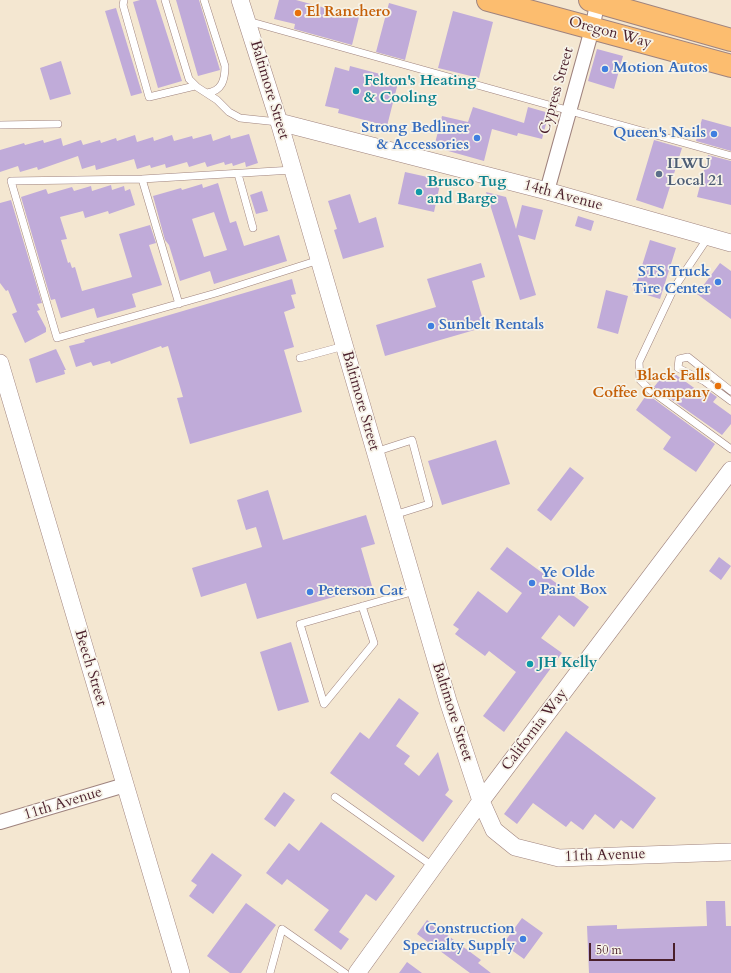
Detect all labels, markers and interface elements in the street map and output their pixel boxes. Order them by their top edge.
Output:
place label: El Ranchero [306,4,390,22]
marker: El Ranchero [293,8,303,18]
street label: Oregon Way [566,13,654,53]
street label: Baltimore Street [245,38,293,142]
street label: Cypress Street [536,45,578,137]
place label: Motion Autos [613,60,708,78]
marker: Motion Autos [600,64,610,74]
place label: Felton's Heating & Cooling [364,73,476,108]
marker: Felton's Heating & Cooling [351,86,361,96]
place label: Strong Bedliner & Accessories [361,120,469,155]
place label: Queen's Nails [613,125,706,143]
marker: Queen's Nails [709,129,719,139]
marker: Strong Bedliner & Accessories [472,133,482,143]
place label: ILWU Local 21 [667,156,724,191]
marker: ILWU Local 21 [654,169,664,179]
place label: Brusco Tug and Barge [427,174,506,209]
street label: 14th Avenue [522,177,604,215]
marker: Brusco Tug and Barge [414,187,424,197]
place label: STS Truck Tire Center [632,264,710,299]
marker: STS Truck Tire Center [713,277,723,287]
place label: Sunbelt Rentals [439,317,544,335]
marker: Sunbelt Rentals [426,321,436,331]
street label: Baltimore Street [337,349,383,453]
place label: Black Falls Coffee Company [593,368,710,403]
marker: Black Falls Coffee Company [713,381,723,391]
place label: Ye Olde Paint Box [540,565,607,600]
marker: Ye Olde Paint Box [527,578,537,588]
place label: Peterson Cat [318,583,404,601]
marker: Peterson Cat [305,587,315,597]
street label: Beech Street [70,628,110,708]
place label: JH Kelly [538,655,597,673]
marker: JH Kelly [525,659,535,669]
street label: Baltimore Street [428,660,476,764]
street label: California Way [498,685,572,775]
street label: 11th Avenue [22,784,104,824]
street label: 11th Avenue [564,846,646,866]
place label: Construction Specialty Supply [403,921,515,956]
marker: Construction Specialty Supply [518,934,528,944]
scale bar [591,935,677,961]
text: 50 m [596,942,622,958]

